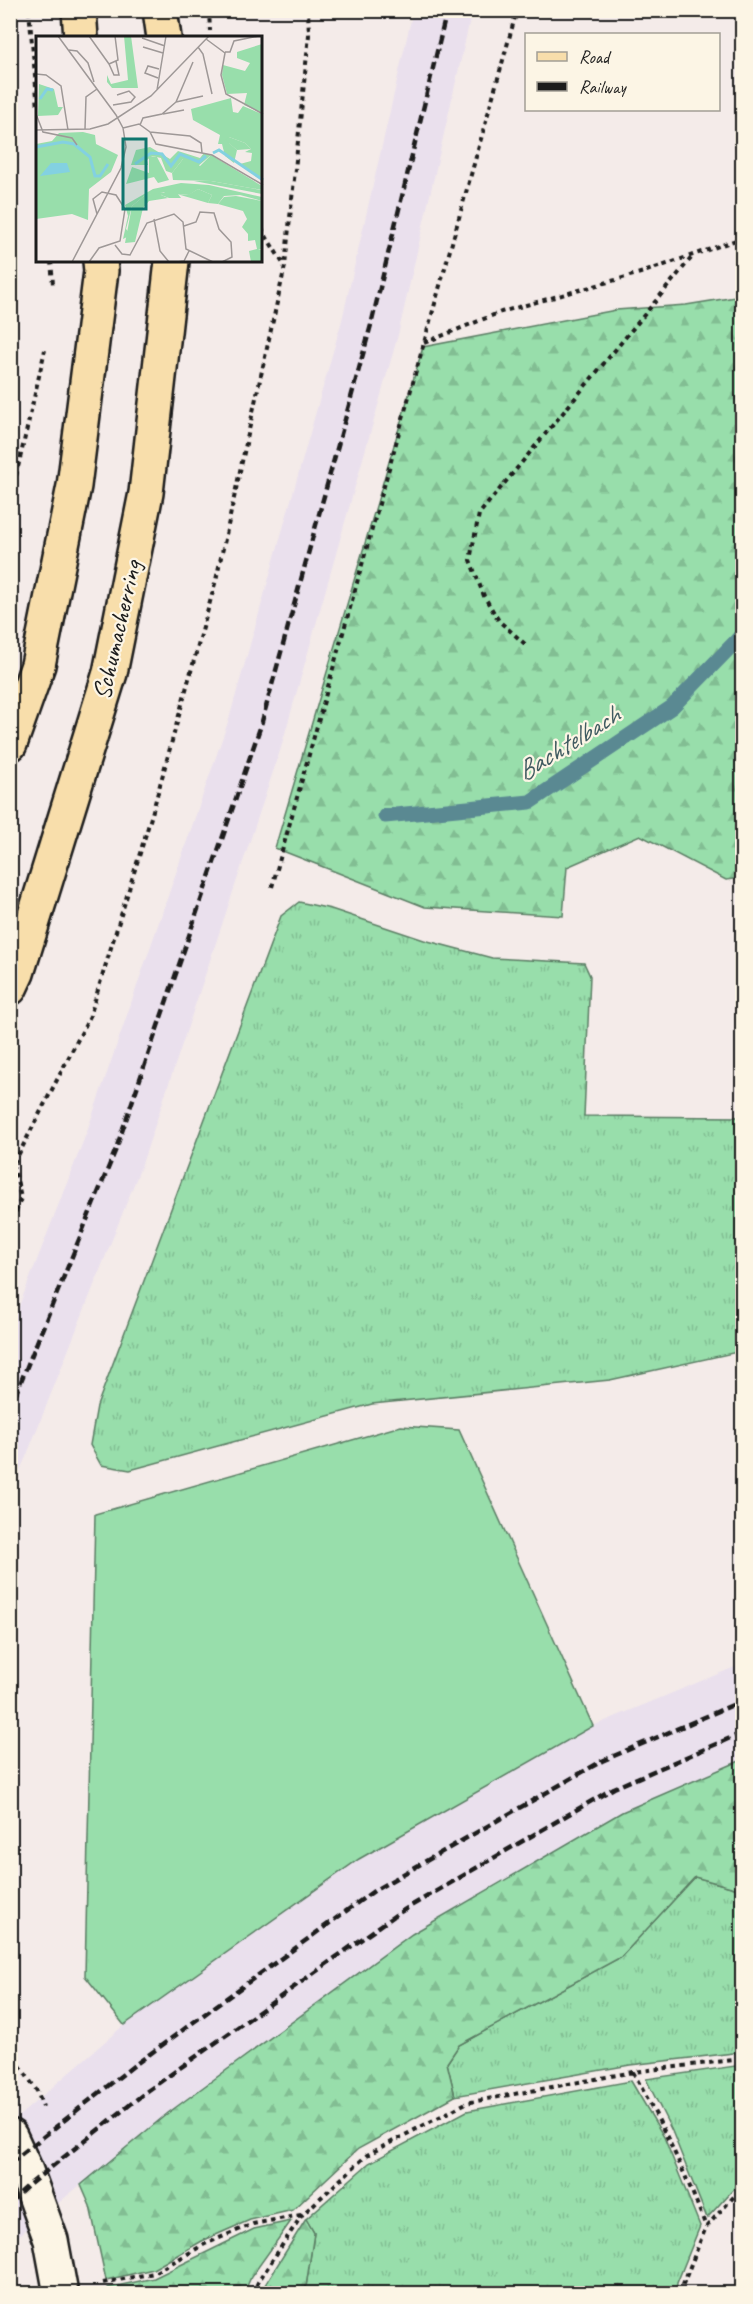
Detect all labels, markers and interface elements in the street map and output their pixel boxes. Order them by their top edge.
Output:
legend [525,33,720,111]
inset map [36,36,262,262]
text: Road [579,46,612,68]
text: Railway [579,76,627,98]
street label: Schumacherring [85,555,149,703]
water label: Bachtelbach [510,697,628,788]

